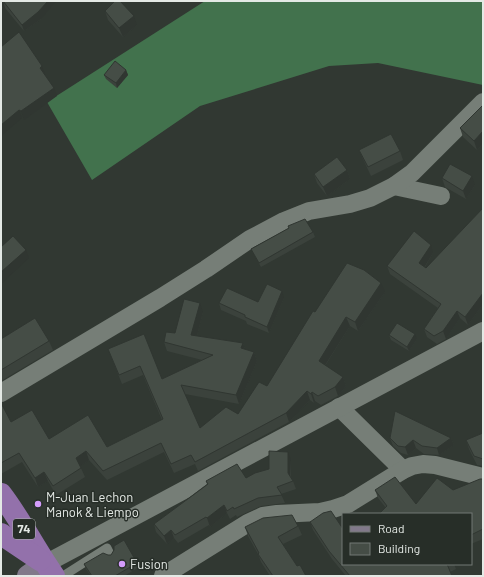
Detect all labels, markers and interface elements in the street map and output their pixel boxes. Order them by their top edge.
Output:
place label: M-Juan Lechon Manok & Liempo [46,489,139,520]
marker: M-Juan Lechon Manok & Liempo [33,499,43,509]
legend [342,513,472,565]
road number: 74 [13,519,35,539]
text: Road [378,521,405,535]
text: Building [378,541,420,555]
place label: Fusion [130,556,168,572]
marker: Fusion [117,559,127,569]

